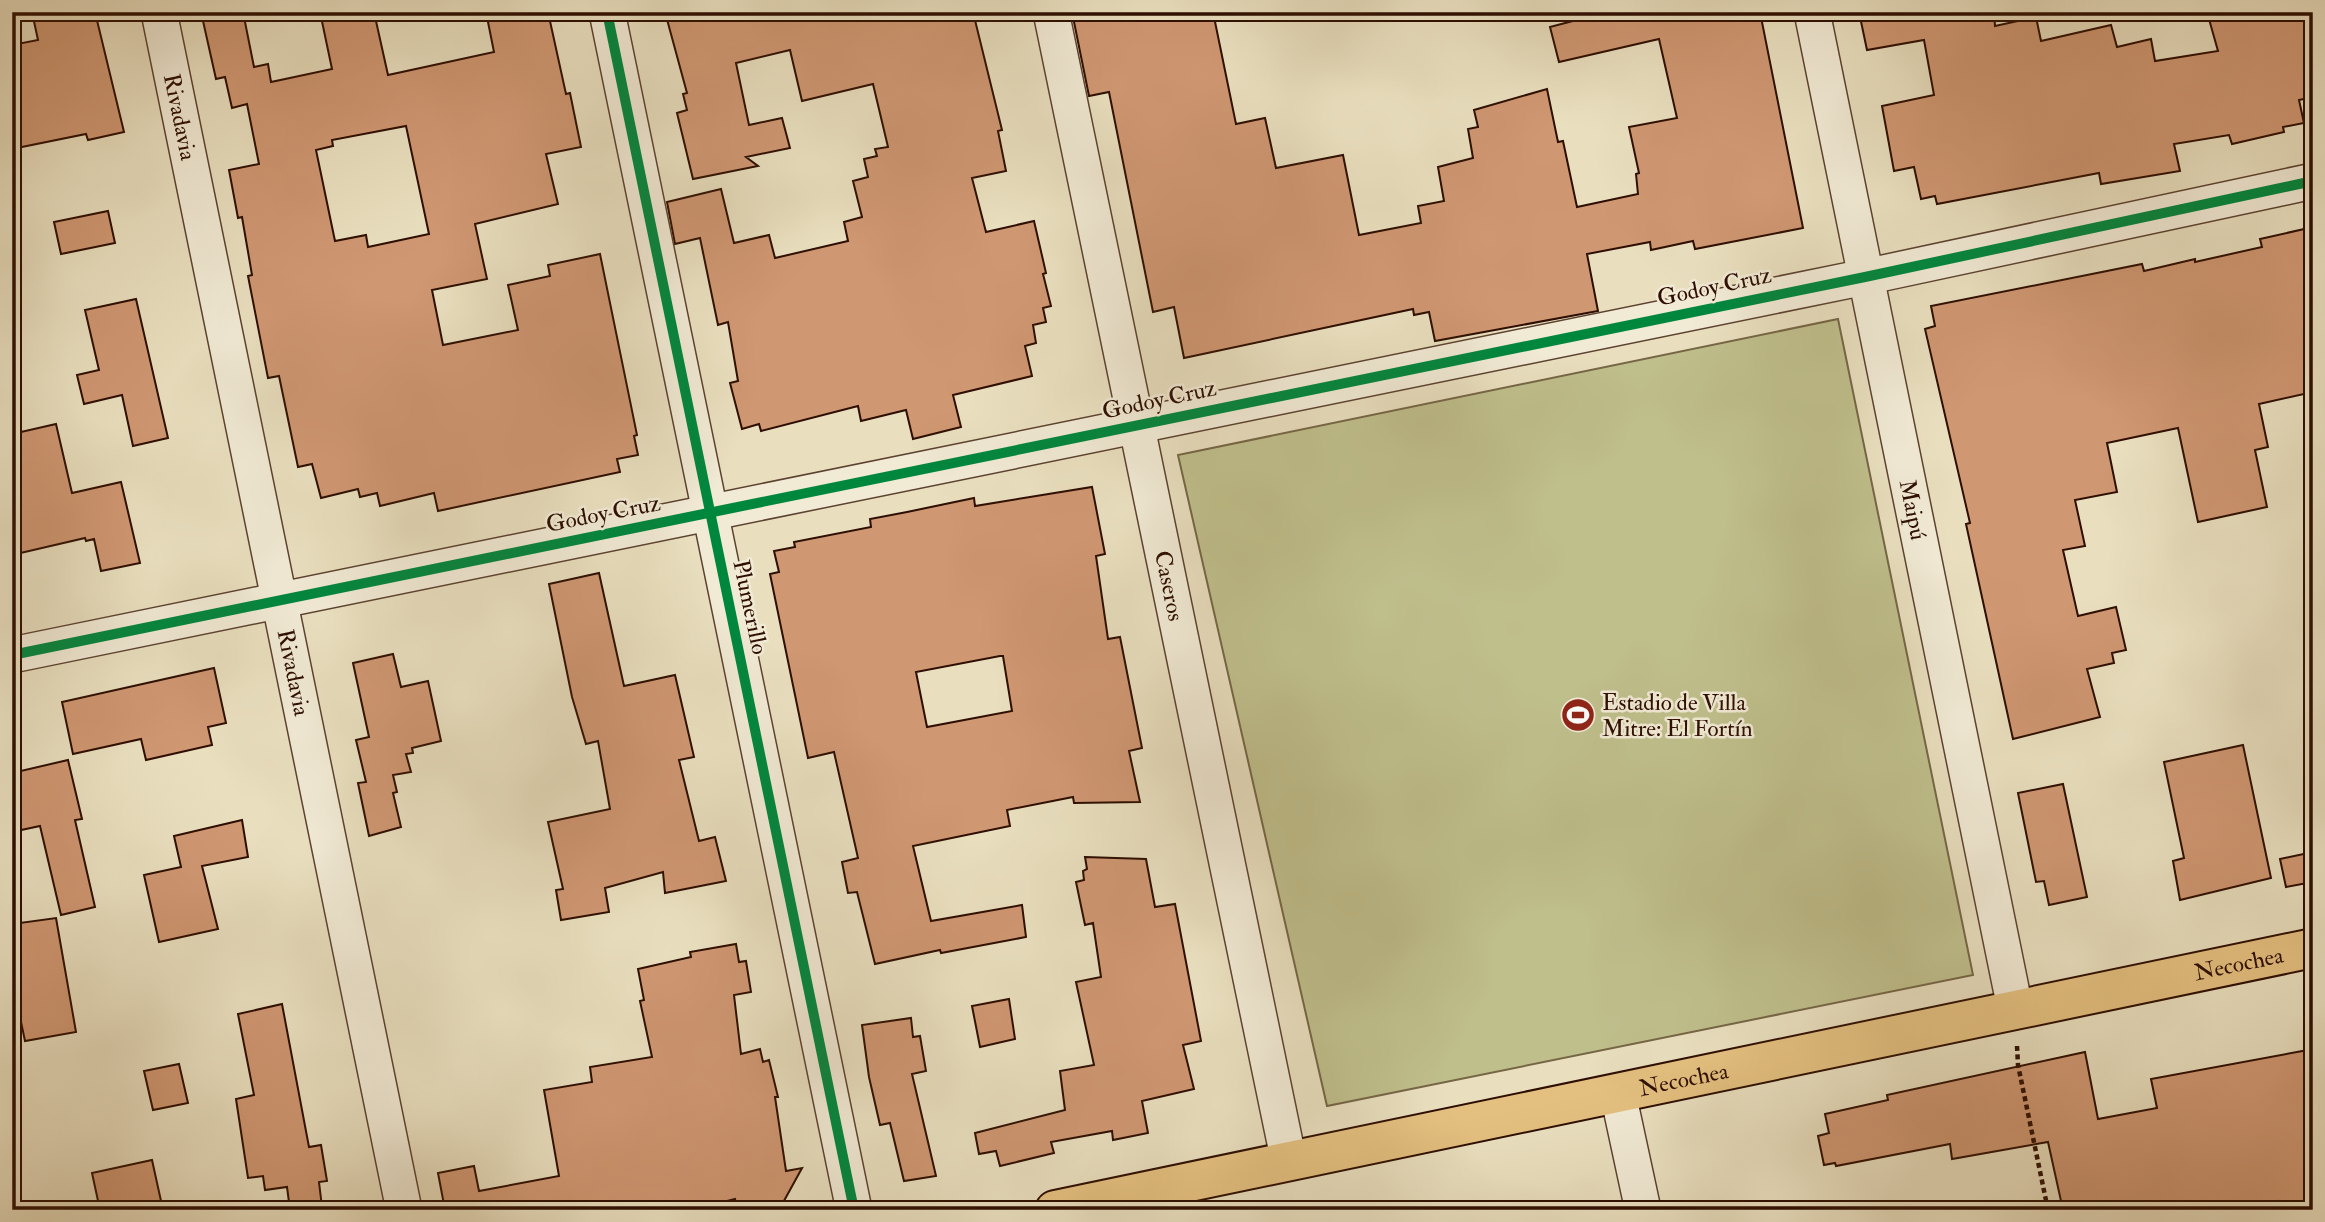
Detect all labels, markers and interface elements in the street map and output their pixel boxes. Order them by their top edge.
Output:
street label: Rivadavia [157,71,203,163]
street label: Godoy Cruz [1654,260,1774,313]
street label: Godoy Cruz [1099,373,1219,426]
street label: Maipú [1893,477,1933,543]
street label: Godoy Cruz [543,488,663,539]
street label: Caseros [1148,548,1191,624]
street label: Plumerillo [726,557,775,657]
street label: Rivadavia [271,627,317,719]
place label: Estadio de Villa Mitre: El Fortín [1602,688,1753,743]
sports icon: Estadio de Villa Mitre: El Fortín [1559,696,1597,734]
street label: Necochea [2191,940,2286,987]
street label: Necochea [1636,1056,1731,1103]

